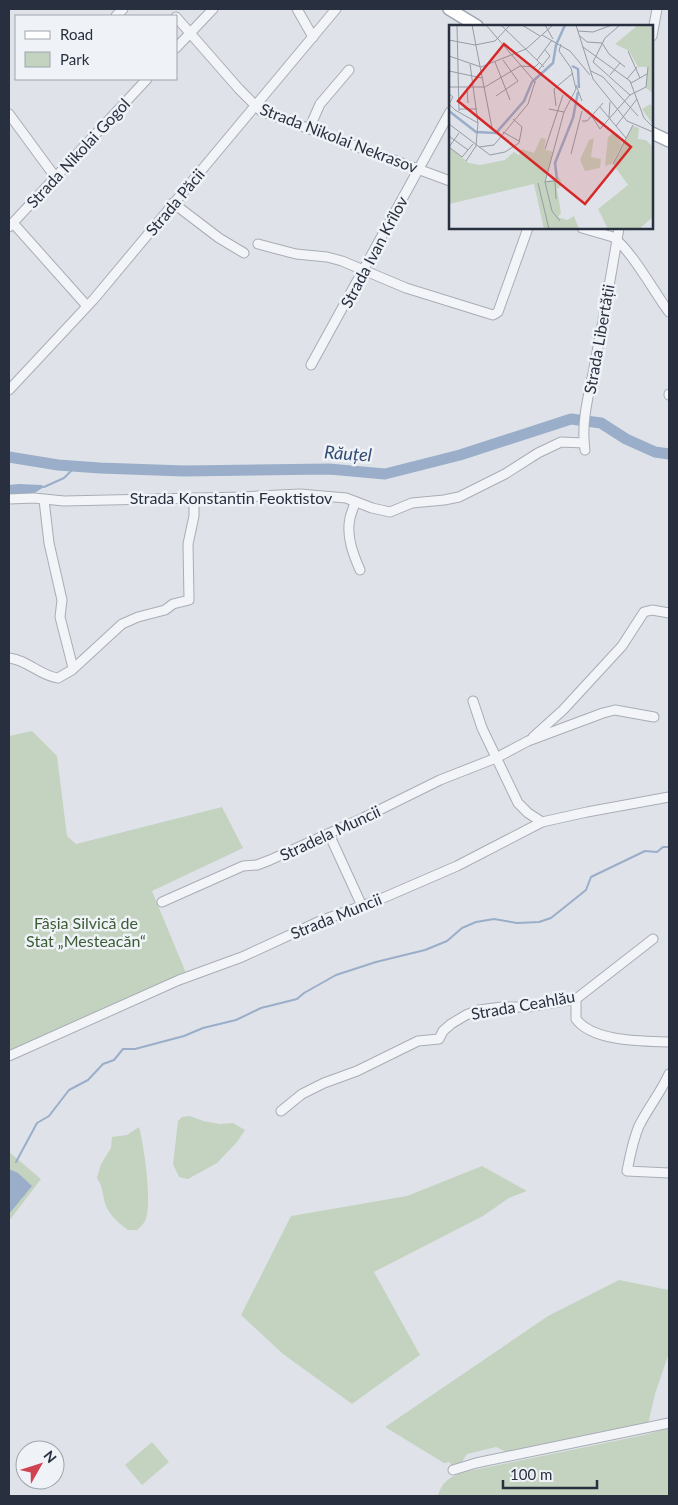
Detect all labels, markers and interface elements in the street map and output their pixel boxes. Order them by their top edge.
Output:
legend [15,15,178,80]
text: Road [60,25,93,43]
inset map [449,25,653,229]
text: Park [60,50,90,68]
street label: Strada Nikolai Gogol [22,94,133,211]
street label: Strada Nikolai Nekrasov [258,99,421,177]
street label: Strada Păcii [141,164,208,239]
street label: Strada Ivan Krîlov [336,192,411,311]
street label: Strada Libertății [580,283,617,395]
water label: Răuțel [324,440,373,466]
street label: Strada Konstantin Feoktistov [130,488,333,507]
street label: Stradela Muncii [276,801,383,864]
street label: Strada Muncii [287,889,384,942]
park label: Fâșia Silvică de Stat „Mesteacăn“ [26,913,146,950]
street label: Strada Ceahlău [469,986,576,1023]
north arrow [15,1440,65,1490]
text: N [40,1447,60,1466]
scale bar [503,1458,597,1490]
text: 100 m [510,1465,552,1483]

